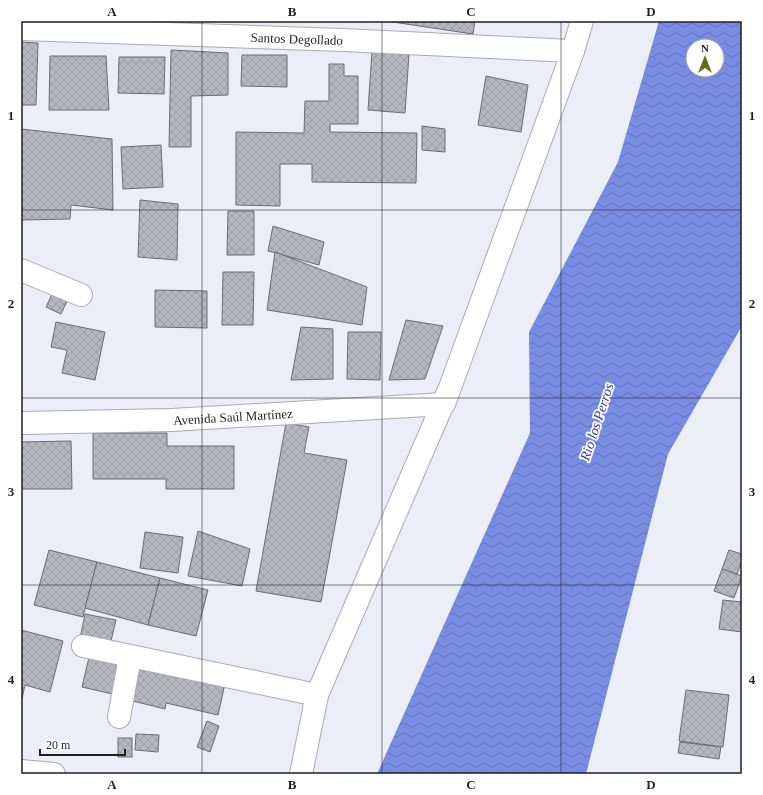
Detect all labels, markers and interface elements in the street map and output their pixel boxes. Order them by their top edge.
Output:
text: A [107,4,117,19]
text: B [288,4,297,19]
text: C [466,4,476,19]
text: D [646,4,656,19]
street label: Santos Degollado [251,29,343,47]
north arrow [685,38,725,78]
text: N [701,42,709,54]
text: 1 [8,108,14,123]
text: 1 [749,108,755,123]
text: 2 [8,296,14,311]
text: 2 [749,296,755,311]
water label: Rio los Perros [577,381,617,463]
street label: Avenida Saúl Martínez [173,405,293,427]
text: 3 [8,484,15,499]
text: 3 [749,484,756,499]
text: 4 [8,672,15,687]
text: 4 [749,672,756,687]
scale bar [40,731,125,757]
text: 20 m [46,738,71,752]
text: A [107,777,117,792]
text: B [288,777,297,792]
text: C [466,777,476,792]
text: D [646,777,656,792]

